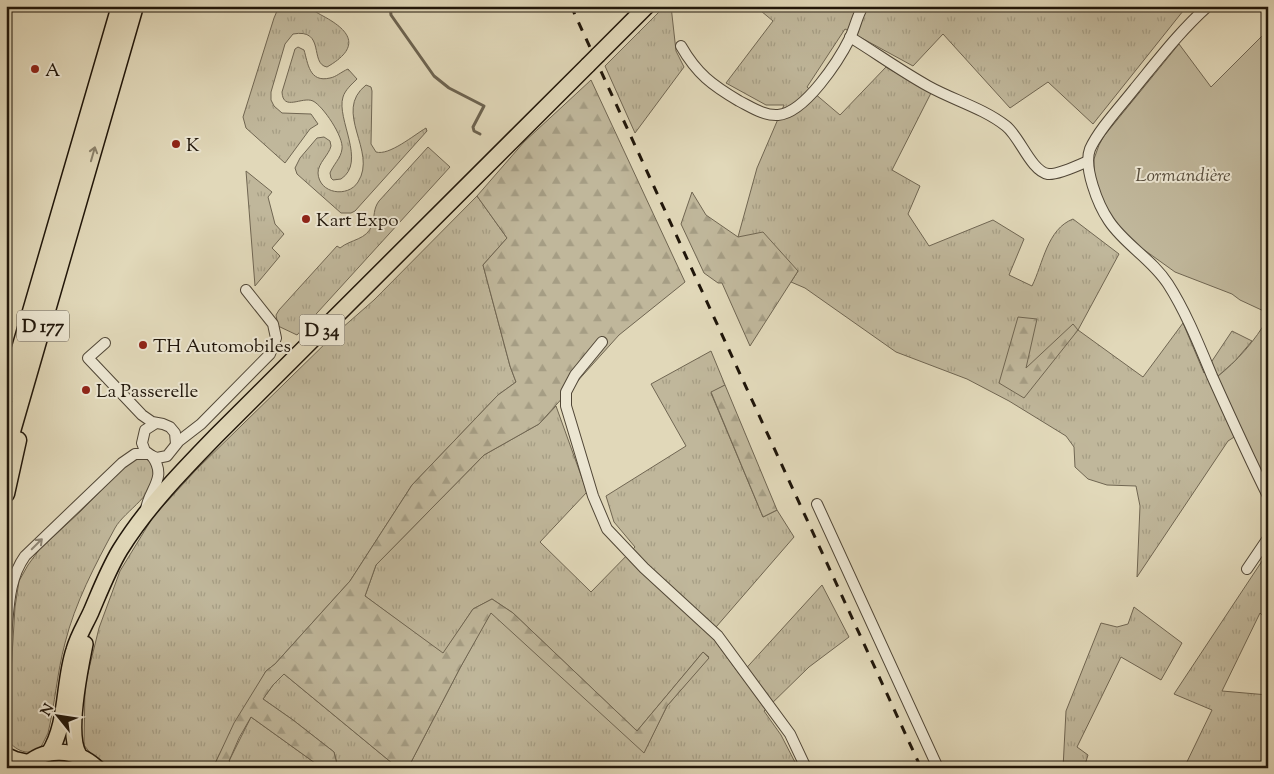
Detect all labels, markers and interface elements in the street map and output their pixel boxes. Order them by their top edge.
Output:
place label: A [45,58,61,85]
marker: A [29,63,41,75]
place label: K [186,133,200,160]
marker: K [170,138,182,150]
one-way arrow [88,147,98,163]
park label: Lormandière [1135,163,1231,190]
place label: Kart Expo [316,208,399,235]
marker: Kart Expo [300,213,312,225]
road number: D 177 [17,310,69,342]
road number: D 34 [300,314,344,346]
place label: TH Automobiles [153,334,291,361]
marker: TH Automobiles [137,339,149,351]
place label: La Passerelle [96,379,199,406]
marker: La Passerelle [80,384,92,396]
one-way arrow [31,537,43,550]
north arrow [32,692,82,742]
text: N [37,701,60,720]

